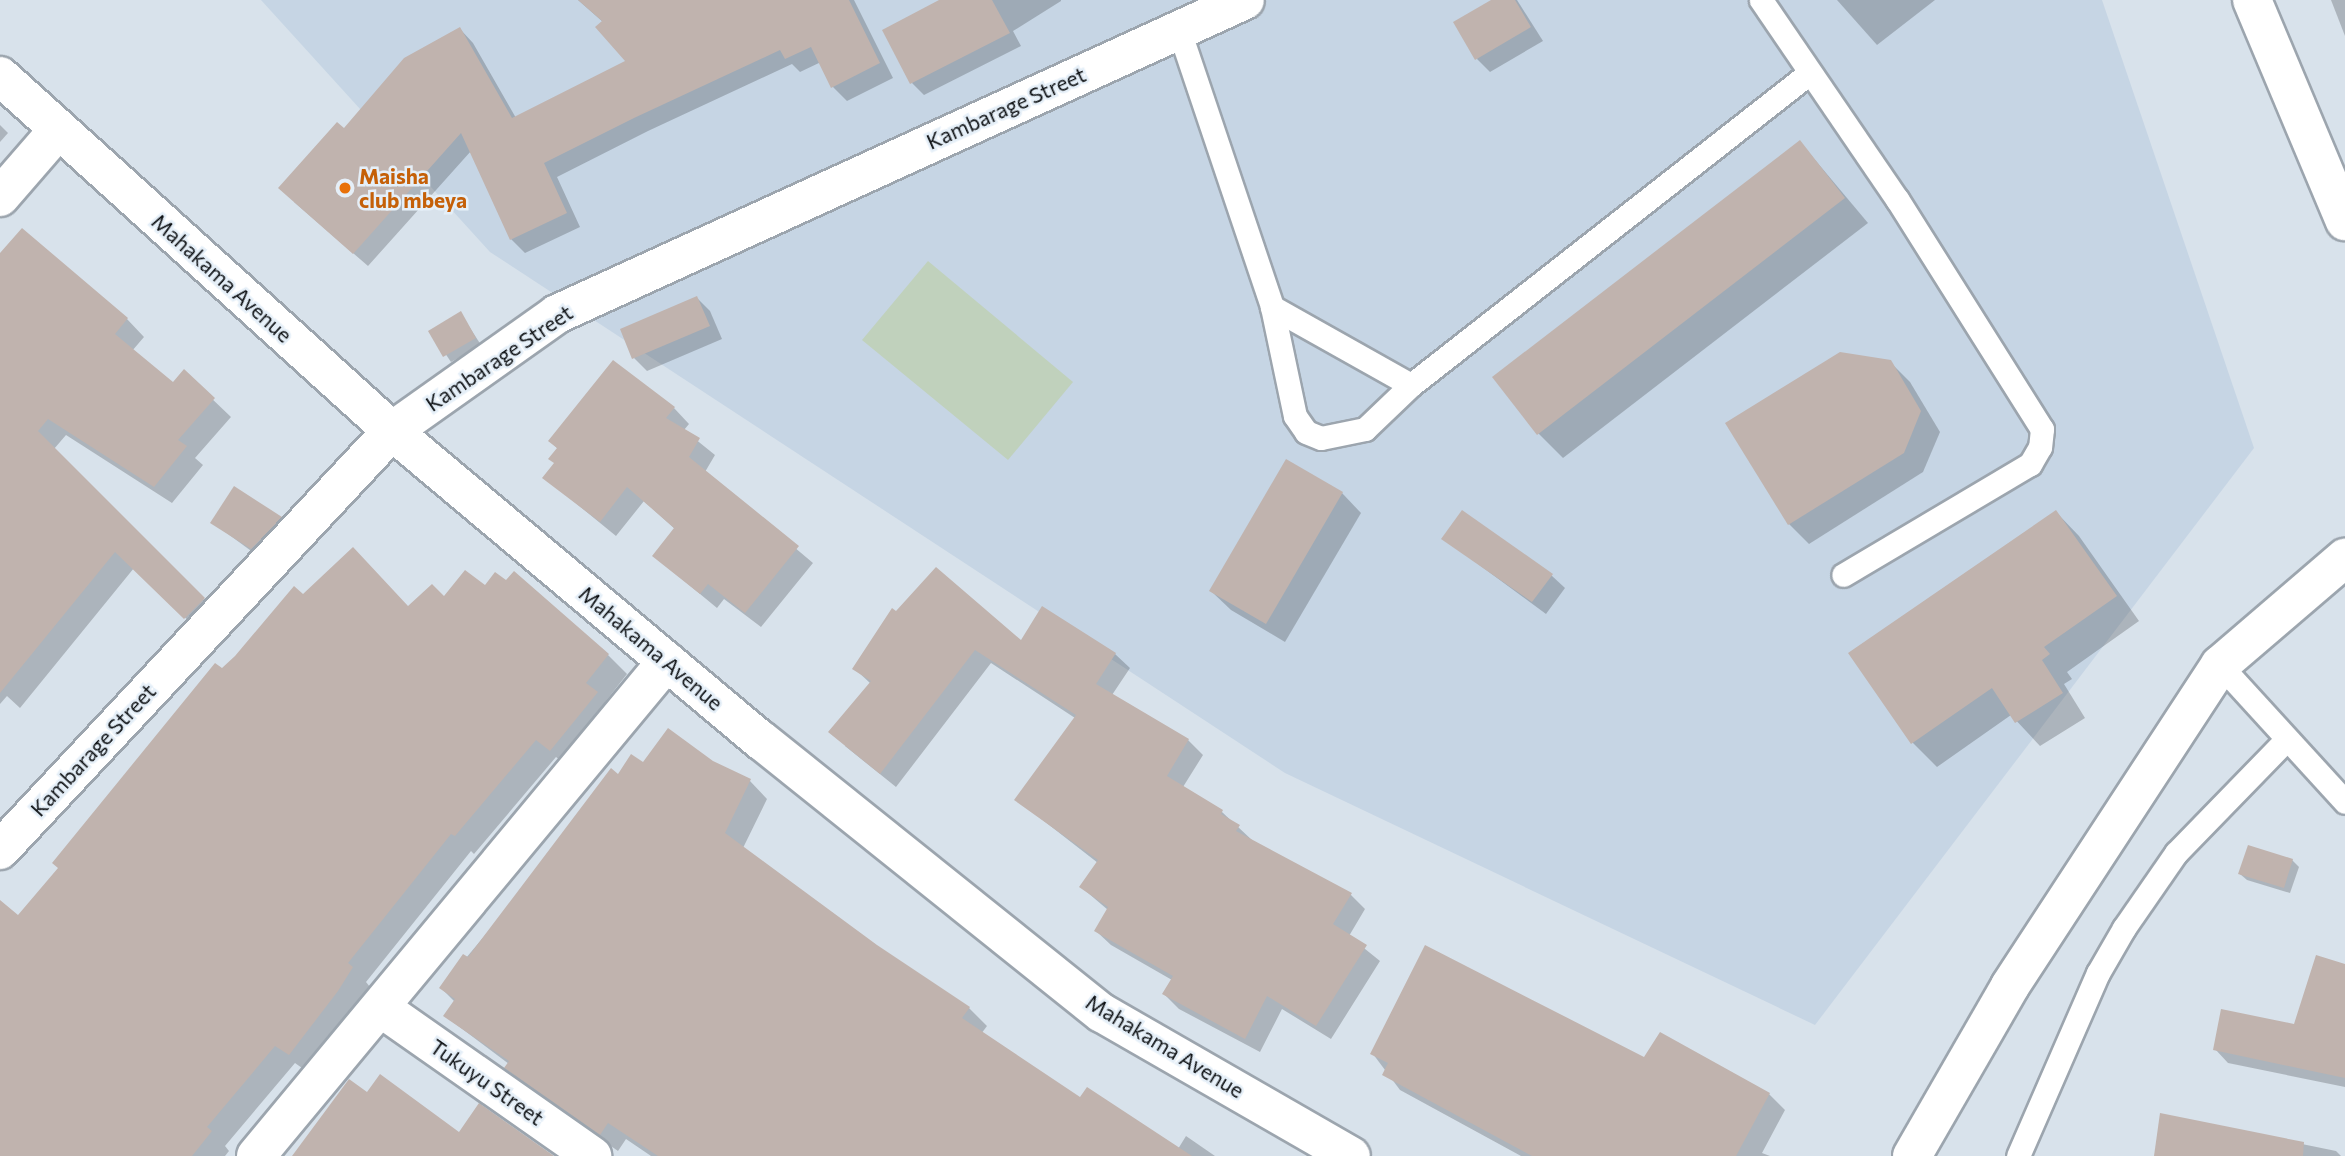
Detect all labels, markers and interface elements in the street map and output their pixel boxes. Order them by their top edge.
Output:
street label: Kambarage Street [922,62,1090,154]
place label: Maisha club mbeya [359,163,467,213]
marker: Maisha club mbeya [337,180,353,196]
street label: Mahakama Avenue [147,209,297,347]
street label: Kambarage Street [421,300,577,416]
street label: Mahakama Avenue [574,581,728,715]
street label: Kambarage Street [25,679,161,821]
street label: Mahakama Avenue [1082,989,1248,1103]
street label: Tukuyu Street [425,1034,549,1130]

